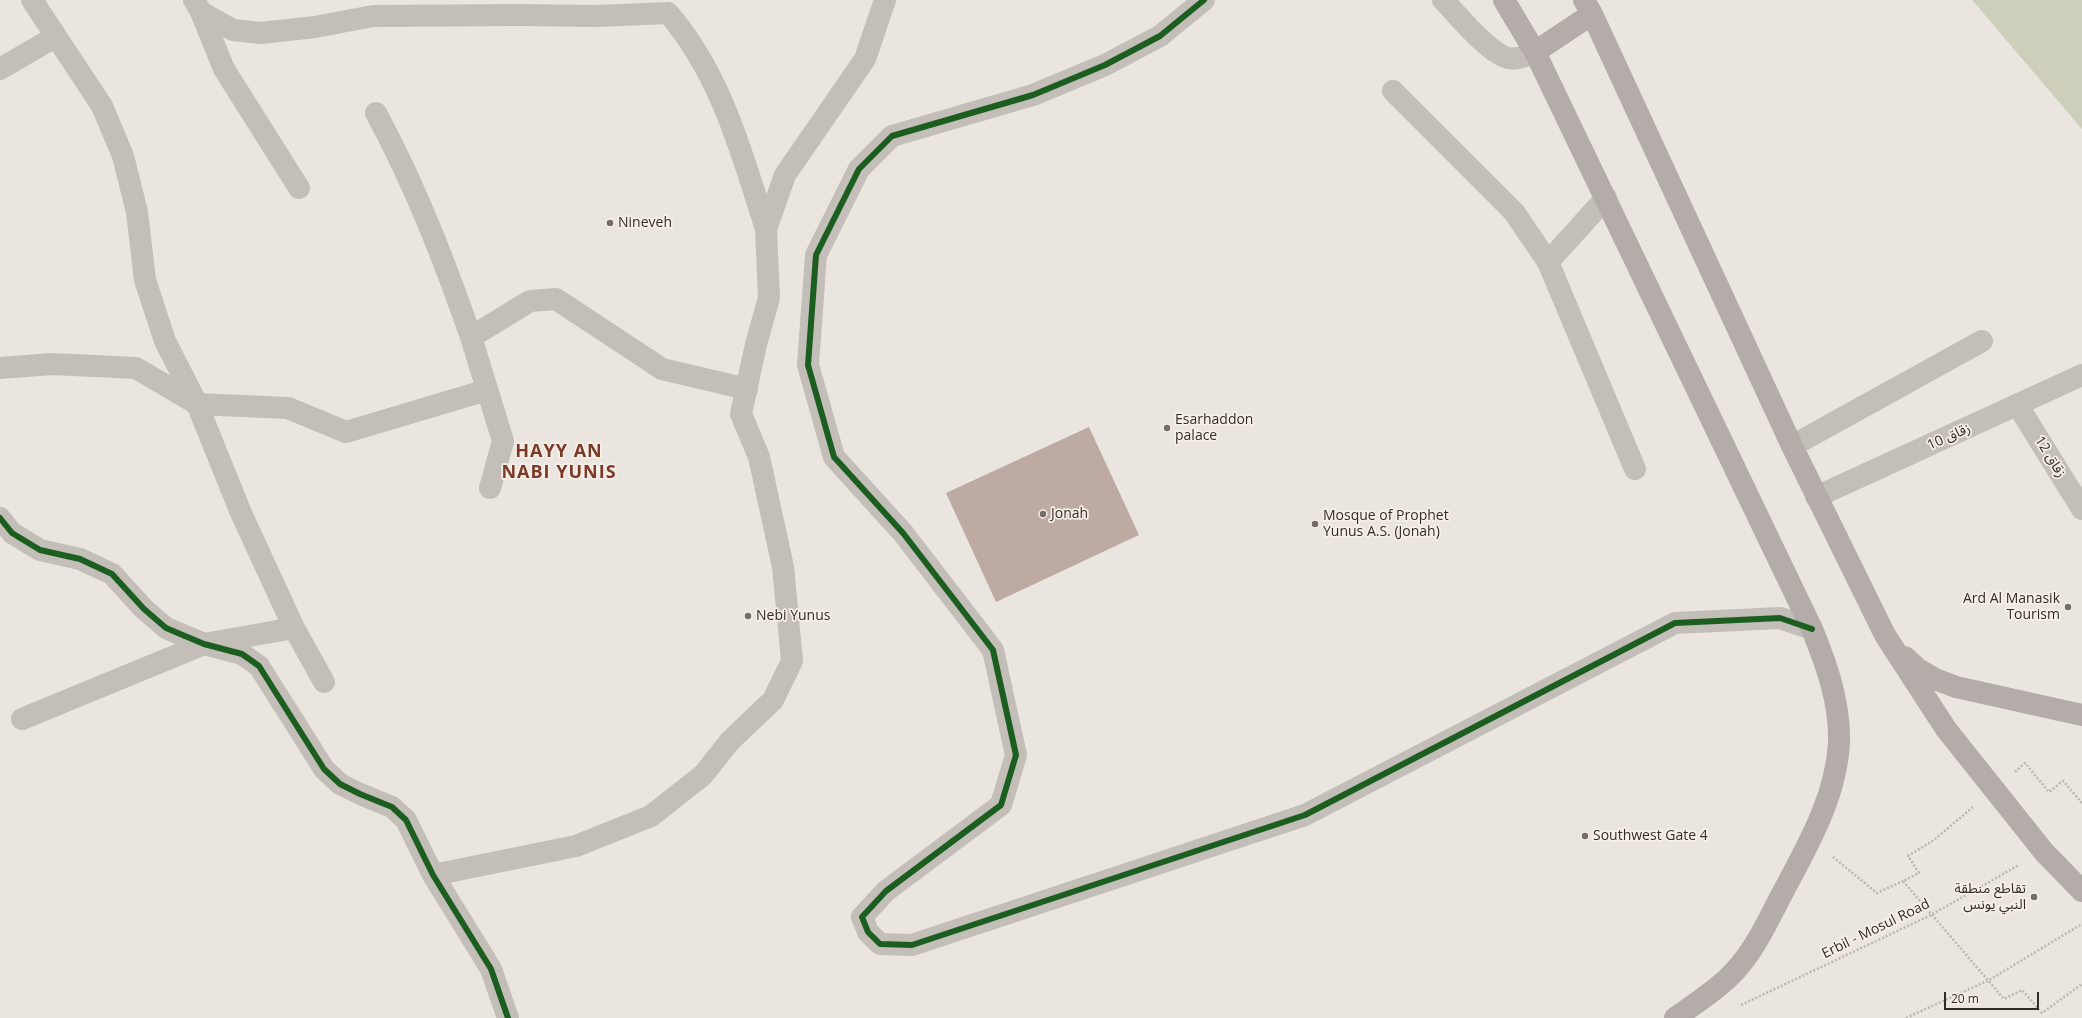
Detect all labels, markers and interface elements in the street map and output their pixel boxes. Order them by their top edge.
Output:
place label: Nineveh [618,215,672,231]
marker: Nineveh [605,218,615,228]
place label: Esarhaddon palace [1175,412,1253,444]
street label: زقاق 10 [1925,420,1973,454]
marker: Esarhaddon palace [1162,423,1172,433]
street label: زقاق 12 [2031,433,2069,481]
district label: HAYY AN NABI YUNIS [501,441,617,484]
place label: Jonah [1051,506,1088,522]
place label: Mosque of Prophet Yunus A.S. (Jonah) [1323,508,1449,540]
marker: Jonah [1038,509,1048,519]
marker: Mosque of Prophet Yunus A.S. (Jonah) [1310,519,1320,529]
place label: Ard Al Manasik Tourism [1963,591,2060,624]
marker: Ard Al Manasik Tourism [2063,602,2073,612]
place label: Nebi Yunus [756,608,830,624]
marker: Nebi Yunus [743,611,753,621]
place label: Southwest Gate 4 [1593,828,1708,844]
marker: Southwest Gate 4 [1580,831,1590,841]
place label: تقاطع منطقة النبي يونس [1954,881,2026,914]
marker: تقاطع منطقة النبي يونس [2029,892,2039,902]
street label: Erbil - Mosul Road [1819,896,1933,962]
scale bar [1946,984,2041,1010]
text: 20 m [1951,990,1979,1007]

